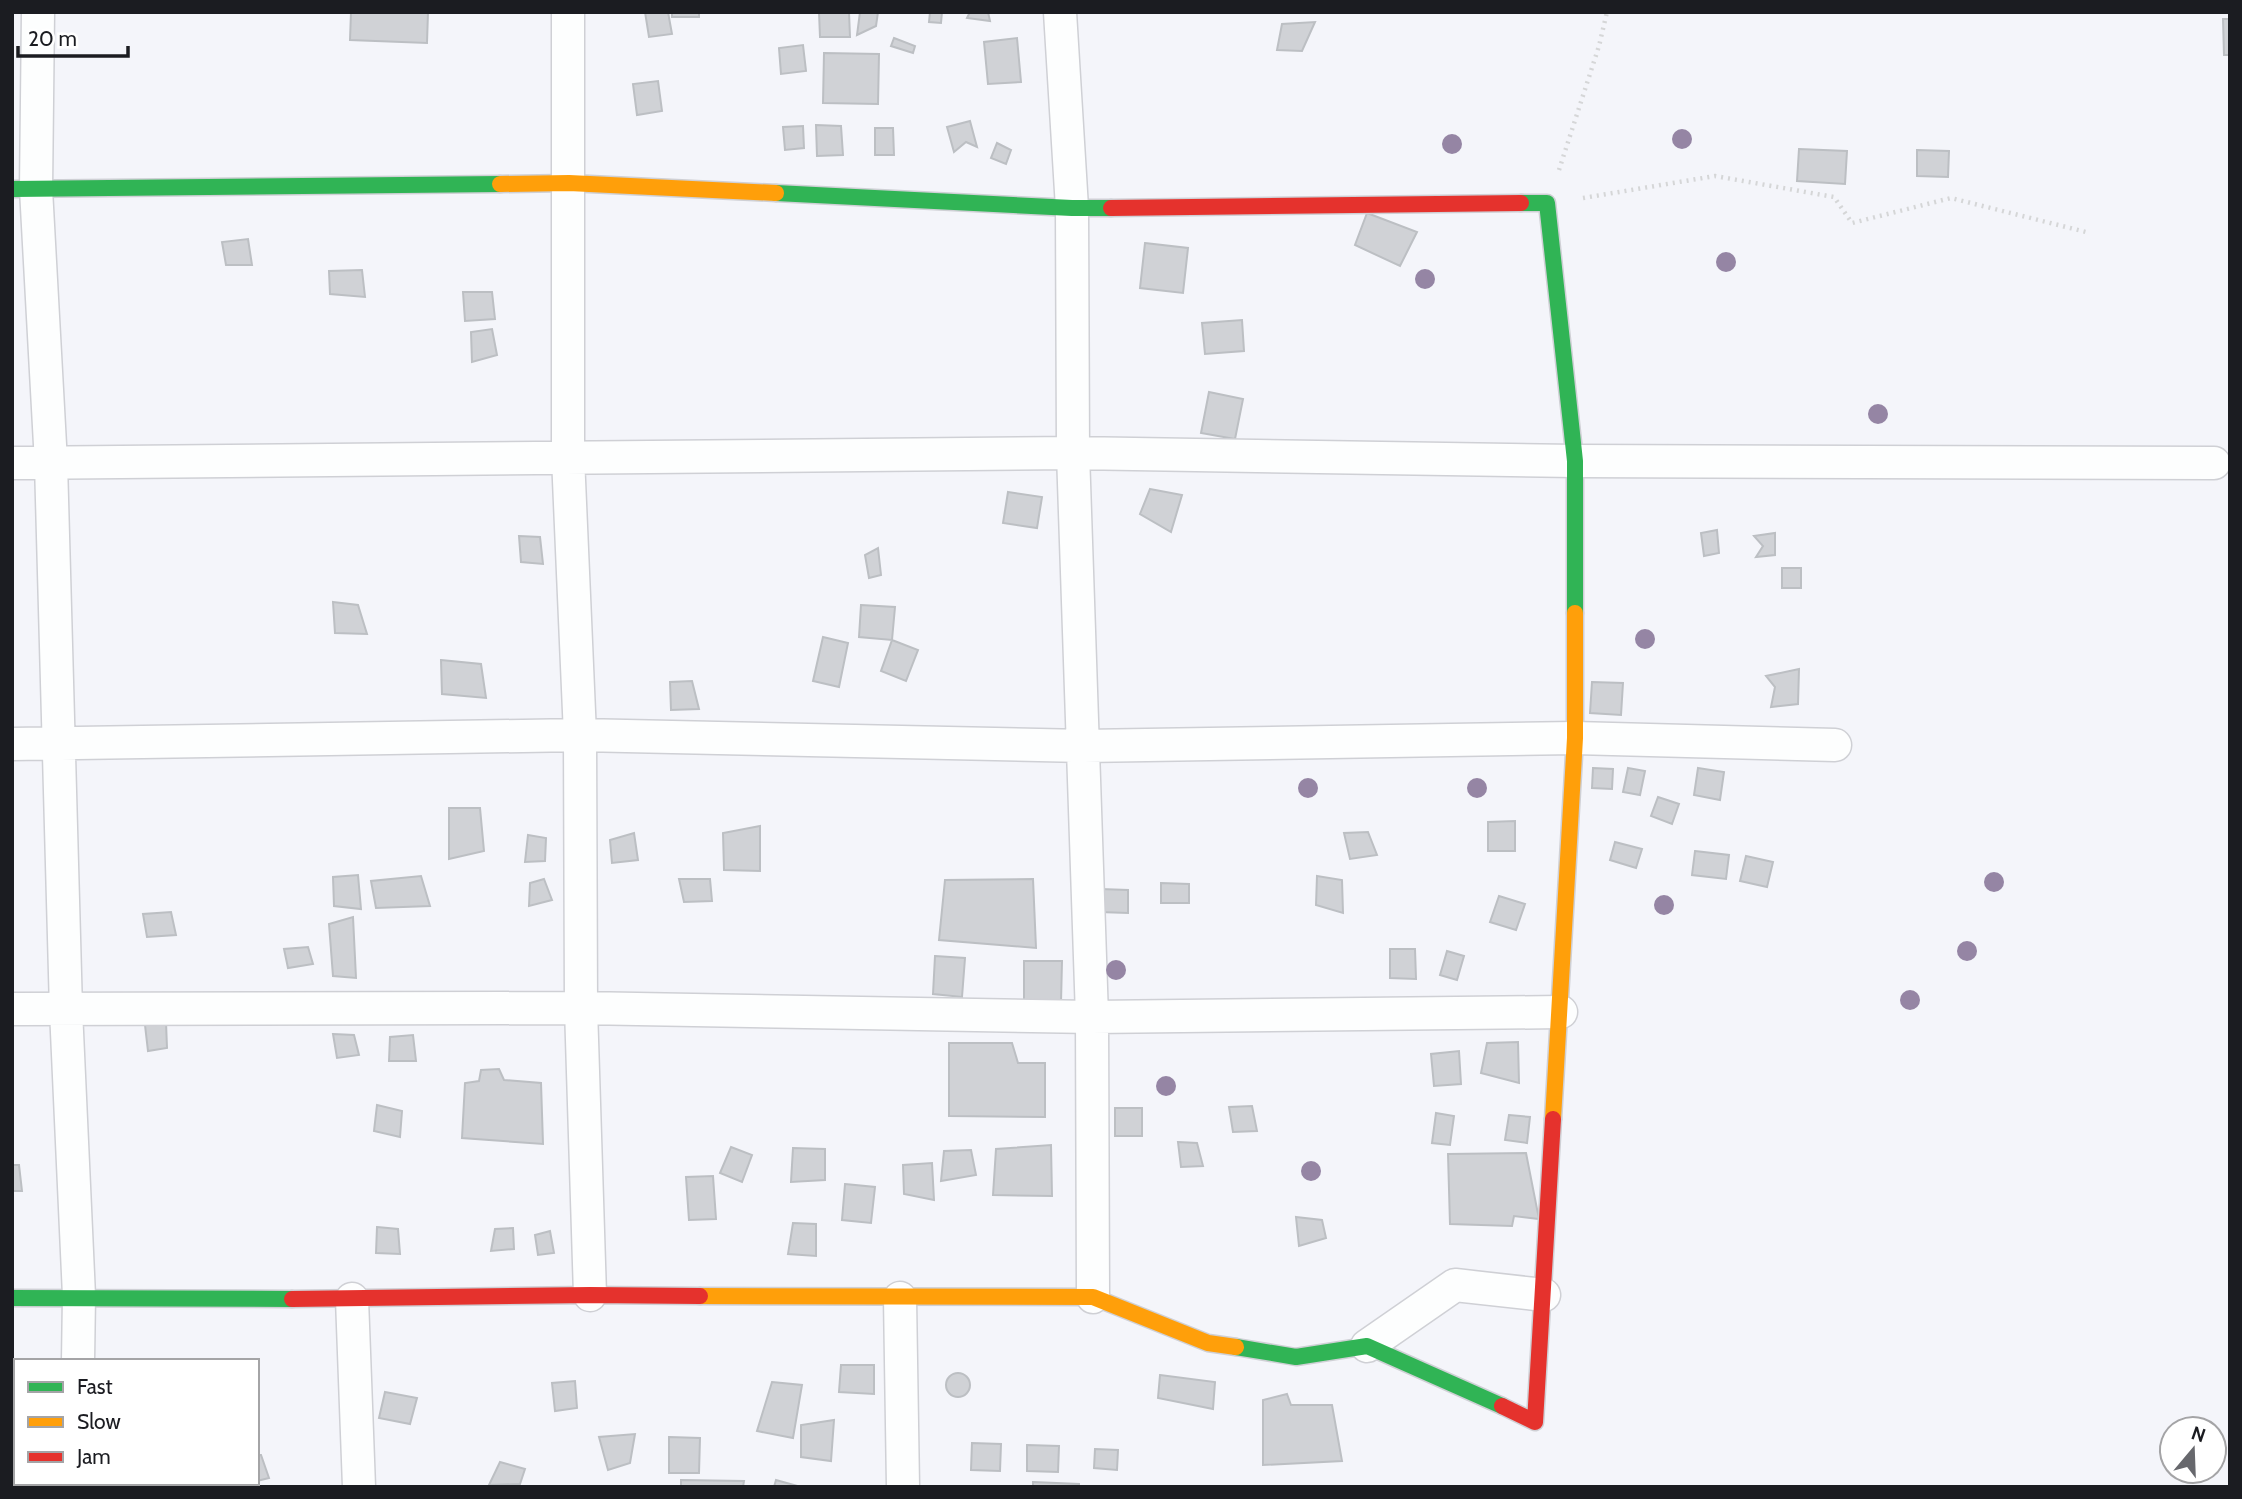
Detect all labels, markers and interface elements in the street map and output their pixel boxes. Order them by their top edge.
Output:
scale bar [18,14,128,58]
text: 20 m [28,26,77,51]
legend [14,1359,259,1485]
text: Fast [77,1374,113,1399]
text: Slow [77,1409,121,1434]
north arrow [2158,1415,2228,1485]
text: N [2188,1421,2208,1447]
text: Jam [76,1444,111,1469]

